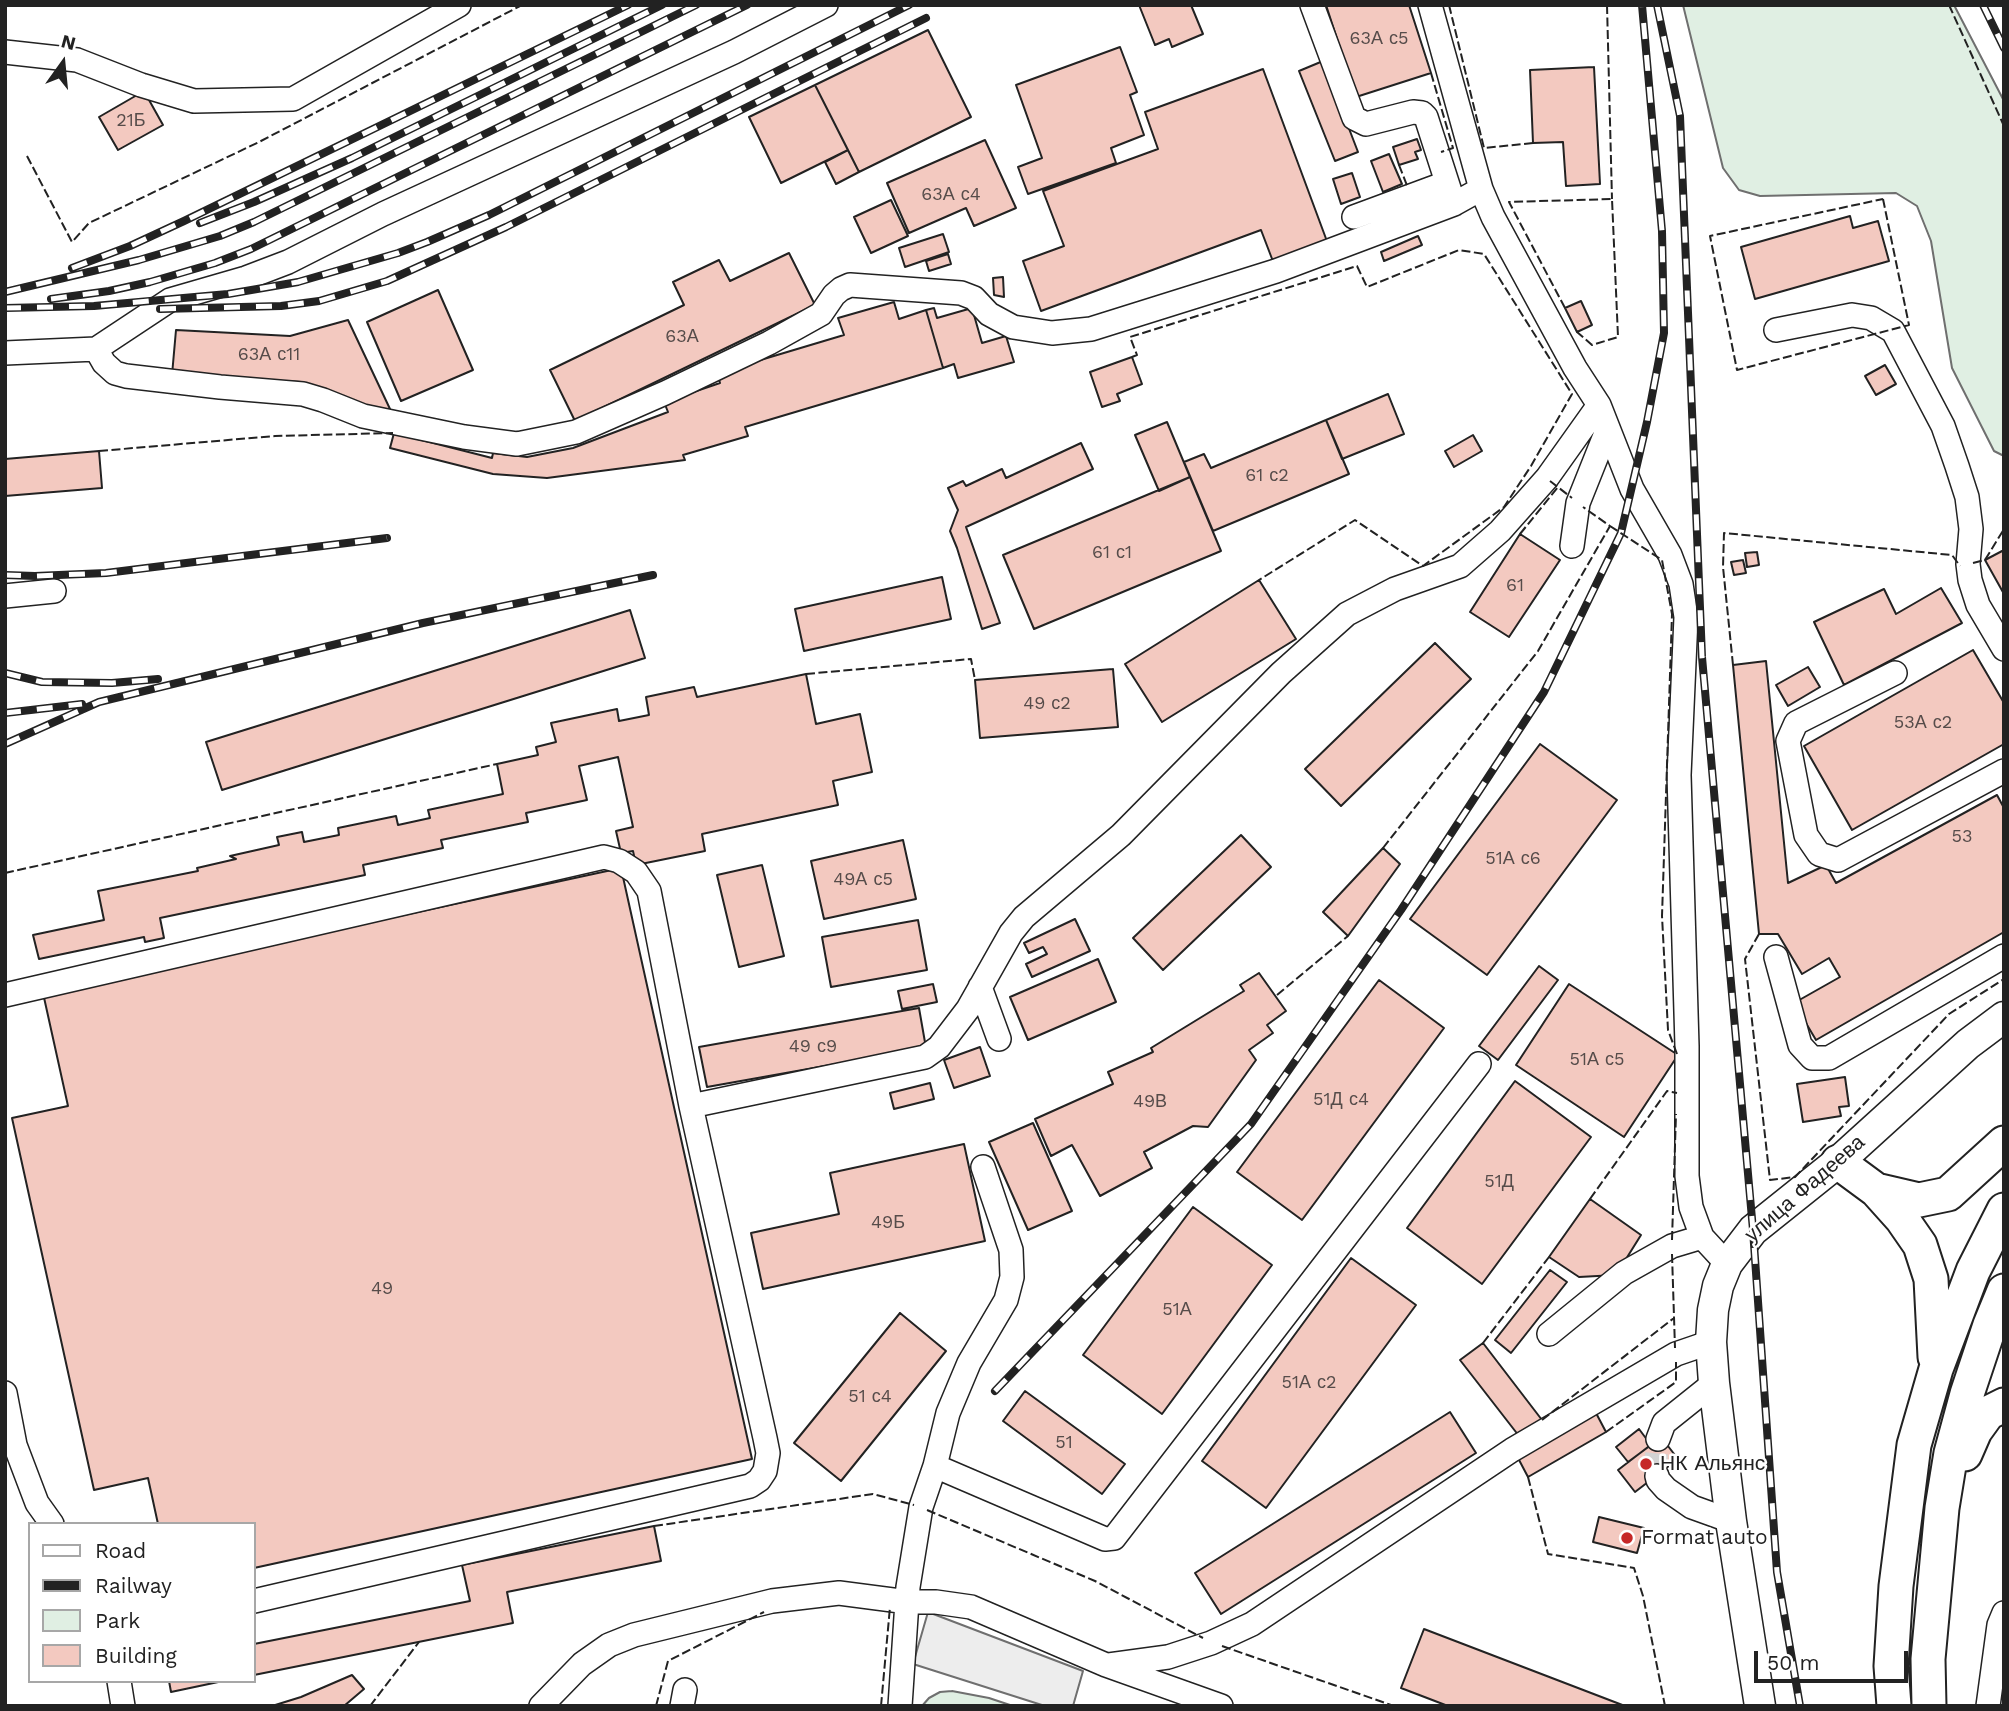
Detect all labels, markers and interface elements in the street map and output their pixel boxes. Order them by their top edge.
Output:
north arrow [28,28,98,98]
house number: 63А с5 [1349,28,1409,50]
text: N [59,29,78,55]
house number: 21Б [116,110,146,132]
house number: 63А с4 [921,184,981,206]
house number: 63А [665,326,699,348]
house number: 63А с11 [238,344,300,366]
house number: 61 с2 [1245,465,1289,487]
house number: 61 с1 [1092,542,1132,564]
house number: 61 [1506,575,1524,597]
house number: 49 с2 [1023,693,1071,715]
house number: 53А с2 [1894,712,1952,734]
house number: 53 [1952,826,1972,848]
house number: 51А с6 [1485,848,1541,870]
house number: 49А с5 [833,869,893,891]
house number: 49 с9 [789,1036,837,1058]
house number: 51А с5 [1569,1049,1625,1071]
house number: 51Д с4 [1313,1089,1369,1111]
house number: 49В [1133,1091,1167,1113]
street label: улица Фадеева [1740,1130,1870,1248]
house number: 51Д [1484,1171,1514,1193]
house number: 49Б [871,1212,905,1234]
house number: 49 [371,1278,393,1300]
house number: 51А [1162,1299,1192,1321]
house number: 51А с2 [1281,1372,1337,1394]
house number: 51 с4 [848,1386,892,1408]
house number: 51 [1055,1432,1073,1454]
place label: НК Альянс [1660,1451,1765,1477]
marker: НК Альянс [1638,1456,1654,1472]
legend [28,1522,256,1683]
place label: Format auto [1641,1525,1768,1551]
marker: Format auto [1619,1530,1635,1546]
text: Road [95,1538,146,1563]
text: Railway [95,1573,172,1598]
text: Park [95,1608,140,1633]
scale bar [1757,1638,1911,1682]
text: Building [95,1643,177,1668]
text: 50 m [1767,1650,1819,1675]

